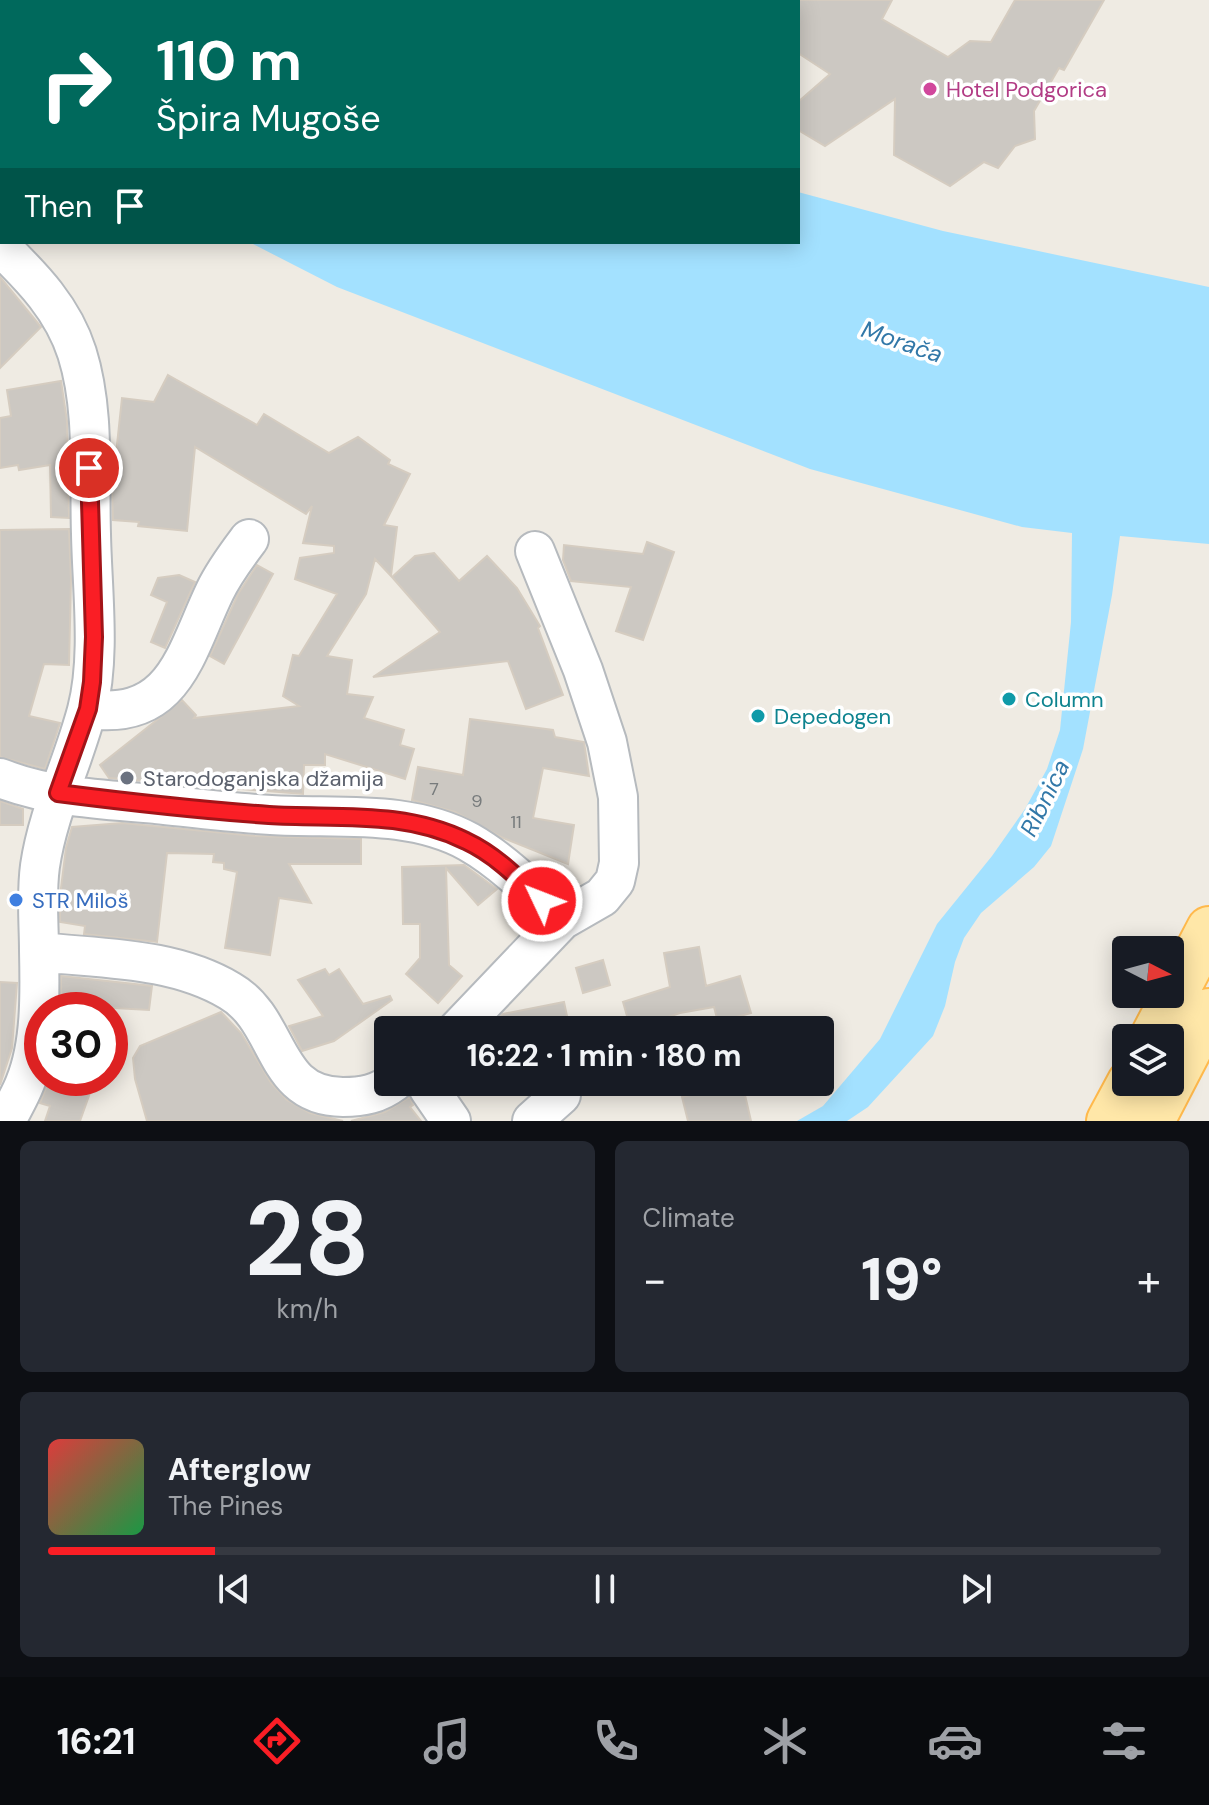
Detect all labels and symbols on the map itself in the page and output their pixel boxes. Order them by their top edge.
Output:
place label: Hotel Podgorica [946,75,1107,104]
marker: Hotel Podgorica [921,80,939,98]
water label: Morača [858,313,947,370]
pin [55,434,123,502]
place label: Column [1025,685,1104,714]
marker: Column [1000,690,1018,708]
place label: Depedogen [774,702,891,731]
marker: Depedogen [749,707,767,725]
water label: Ribnica [1013,754,1076,841]
place label: Starodoganjska džamija [143,764,384,793]
marker: Starodoganjska džamija [118,769,136,787]
house number: 7 [429,777,439,801]
house number: 9 [471,789,483,813]
house number: 11 [510,810,522,834]
position arrow [500,859,584,943]
place label: STR Miloš [32,886,128,915]
marker: STR Miloš [7,891,25,909]
north arrow [1112,936,1184,1008]
speed limit sign: 30 [24,992,128,1096]

